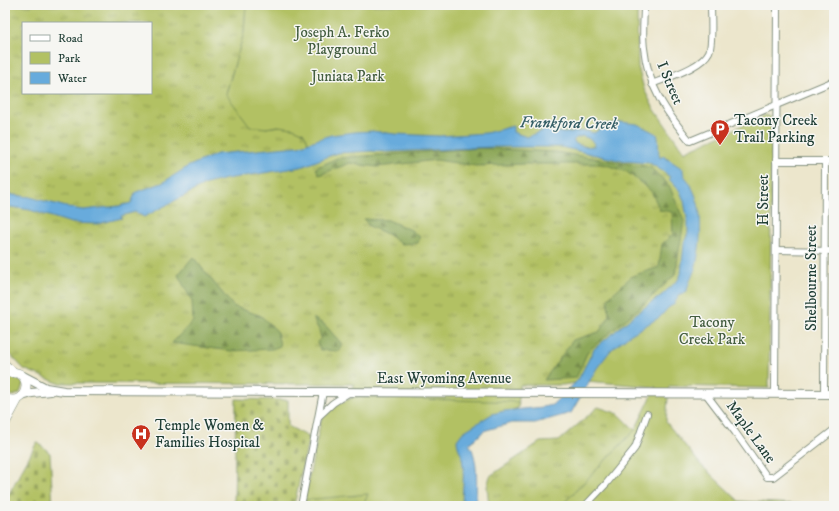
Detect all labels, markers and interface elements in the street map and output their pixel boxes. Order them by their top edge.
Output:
legend [22,22,152,94]
park label: Joseph A. Ferko Playground [293,23,389,59]
text: Road [58,31,83,46]
text: Park [58,51,80,66]
street label: I Street [652,59,688,108]
park label: Juniata Park [309,67,385,86]
text: Water [57,71,87,86]
place label: Tacony Creek Trail Parking [734,111,818,147]
water label: Frankford Creek [520,112,619,134]
parking icon: Tacony Creek Trail Parking [709,118,731,146]
street label: H Street [754,174,773,226]
street label: Shelbourne Street [802,225,821,331]
park label: Tacony Creek Park [679,313,746,349]
street label: East Wyoming Avenue [377,369,511,388]
street label: Maple Lane [722,397,780,467]
place label: Temple Women & Families Hospital [155,416,264,452]
hospital icon: Temple Women & Families Hospital [130,423,152,451]

